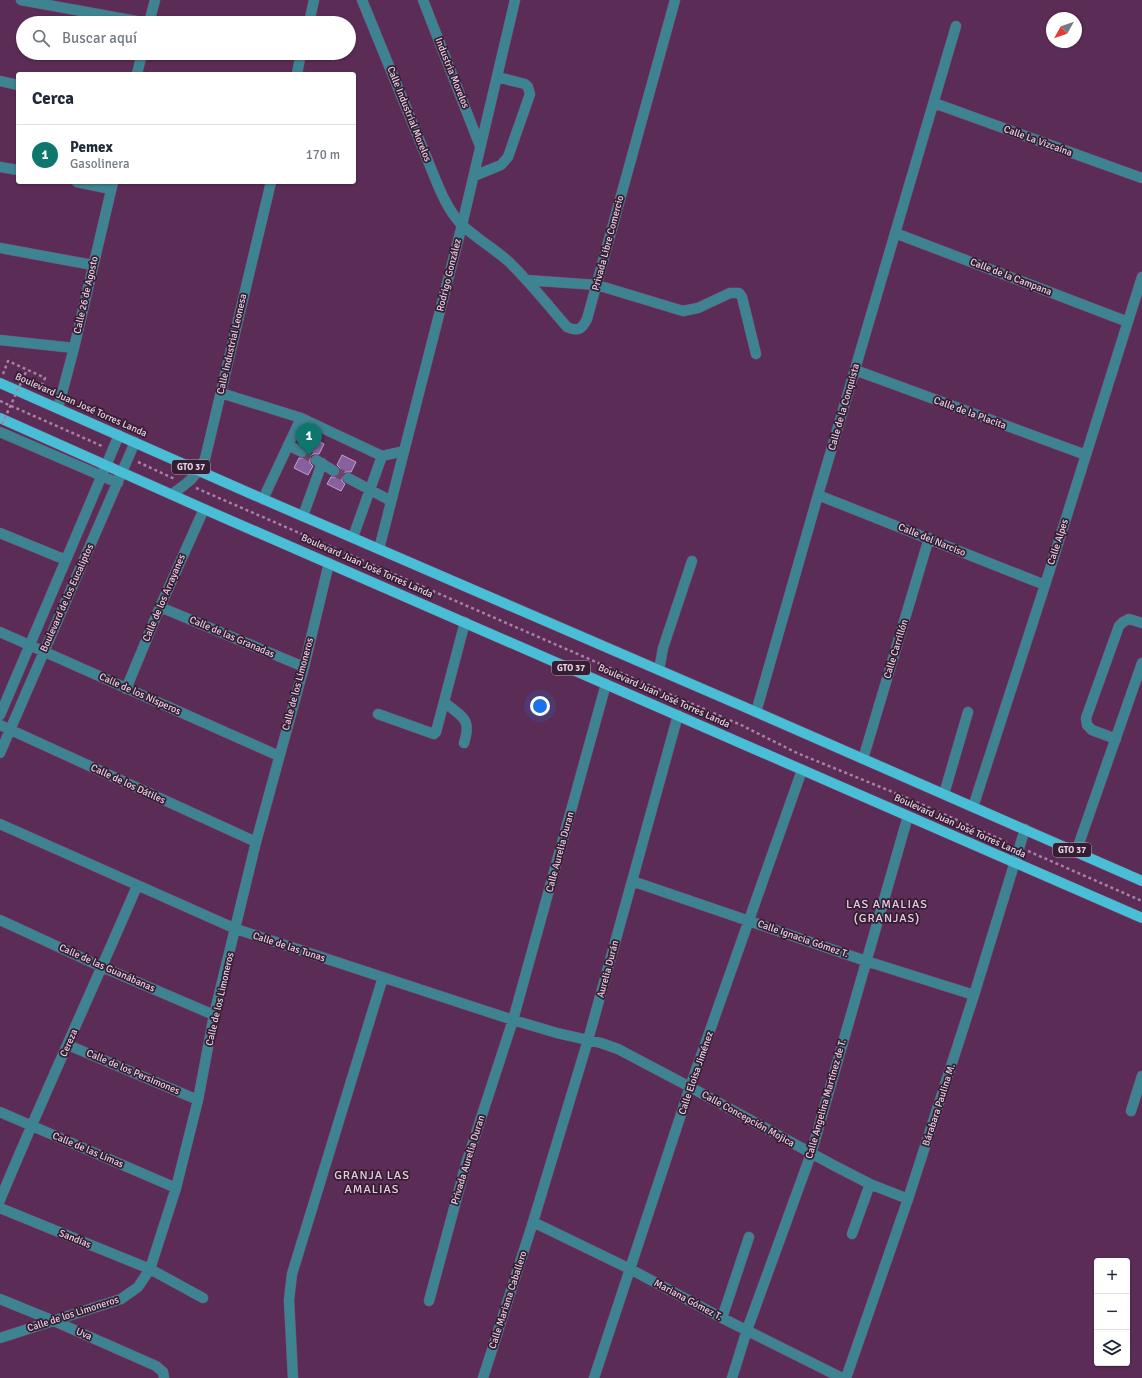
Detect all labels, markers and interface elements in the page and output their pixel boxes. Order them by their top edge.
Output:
north arrow [1046,12,1082,48]
search box [16,16,356,60]
icon: search [30,27,52,49]
text: Buscar aquí [62,29,137,47]
street label: Industria Morelos [432,36,472,111]
street label: Calle Industrial Morelos [384,65,434,164]
text: Cerca [32,88,74,109]
street label: Calle La Vizcaína [1002,123,1074,159]
text: Pemex [70,138,113,156]
text: 1 [41,147,49,163]
text: 170 m [306,147,340,163]
text: Gasolinera [70,156,130,172]
street label: Privada Libre Comercio [589,194,627,292]
street label: Rodrigo González [434,237,464,313]
street label: Calle 26 de Agosto [71,255,101,335]
street label: Calle de la Campana [968,256,1054,298]
street label: Calle Industrial Leonesa [215,293,249,395]
street label: Calle de la Conquista [826,362,862,452]
street label: Boulevard Juan José Torres Landa [13,370,149,440]
street label: Calle de la Placita [932,394,1008,432]
pin: 1 [296,423,322,456]
road number: GTO 37 [172,460,210,474]
street label: Calle Alpes [1045,517,1071,566]
street label: Calle del Narciso [896,521,968,559]
street label: Boulevard Juan José Torres Landa [299,531,435,601]
street label: Boulevard de los Eucaliptos [38,542,97,654]
street label: Calle de los Arrayanes [140,552,188,644]
street label: Calle de las Granadas [188,614,277,661]
street label: Calle Carrillón [881,618,911,680]
street label: Calle de los Limoneros [280,636,316,732]
road number: GTO 37 [552,661,590,675]
street label: Boulevard Juan José Torres Landa [596,661,732,731]
street label: Calle de los Nísperos [97,671,183,718]
your location [530,696,550,716]
street label: Calle de los Dátiles [89,761,168,807]
street label: Boulevard Juan José Torres Landa [892,791,1028,861]
street label: Calle Aurelia Duran [543,810,577,894]
road number: GTO 37 [1053,843,1091,857]
district label: LAS AMALIAS (GRANJAS) [846,897,928,926]
street label: Calle Ignacia Gómez T. [756,918,850,960]
street label: Calle de las Tunas [251,930,327,965]
street label: Aurelia Durán [595,939,621,999]
street label: Calle de las Guanábanas [57,941,157,995]
street label: Calle de los Limoneros [203,951,237,1047]
street label: Cereza [58,1027,80,1059]
street label: Calle Eloisa Jiménez [676,1029,716,1116]
street label: Calle Angelina Martínez de T. [803,1038,849,1160]
street label: Calle de los Persimones [85,1047,182,1097]
street label: Bárabara Paulina M. [920,1062,958,1148]
street label: Calle Concepción Mojica [699,1088,797,1150]
street label: Privada Aurelia Duran [449,1114,487,1206]
street label: Calle de las Limas [51,1130,126,1171]
district label: GRANJA LAS AMALIAS [334,1168,410,1197]
street label: Sandías [57,1227,93,1251]
street label: Calle Mariana Caballero [487,1250,529,1350]
map controls [1094,1258,1130,1366]
button: + [1094,1258,1130,1294]
street label: Mariana Gómez T. [652,1277,724,1323]
street label: Calle de los Limoneros [26,1293,121,1334]
button: − [1094,1294,1130,1330]
street label: Uva [74,1325,94,1343]
button: layers [1094,1330,1130,1366]

